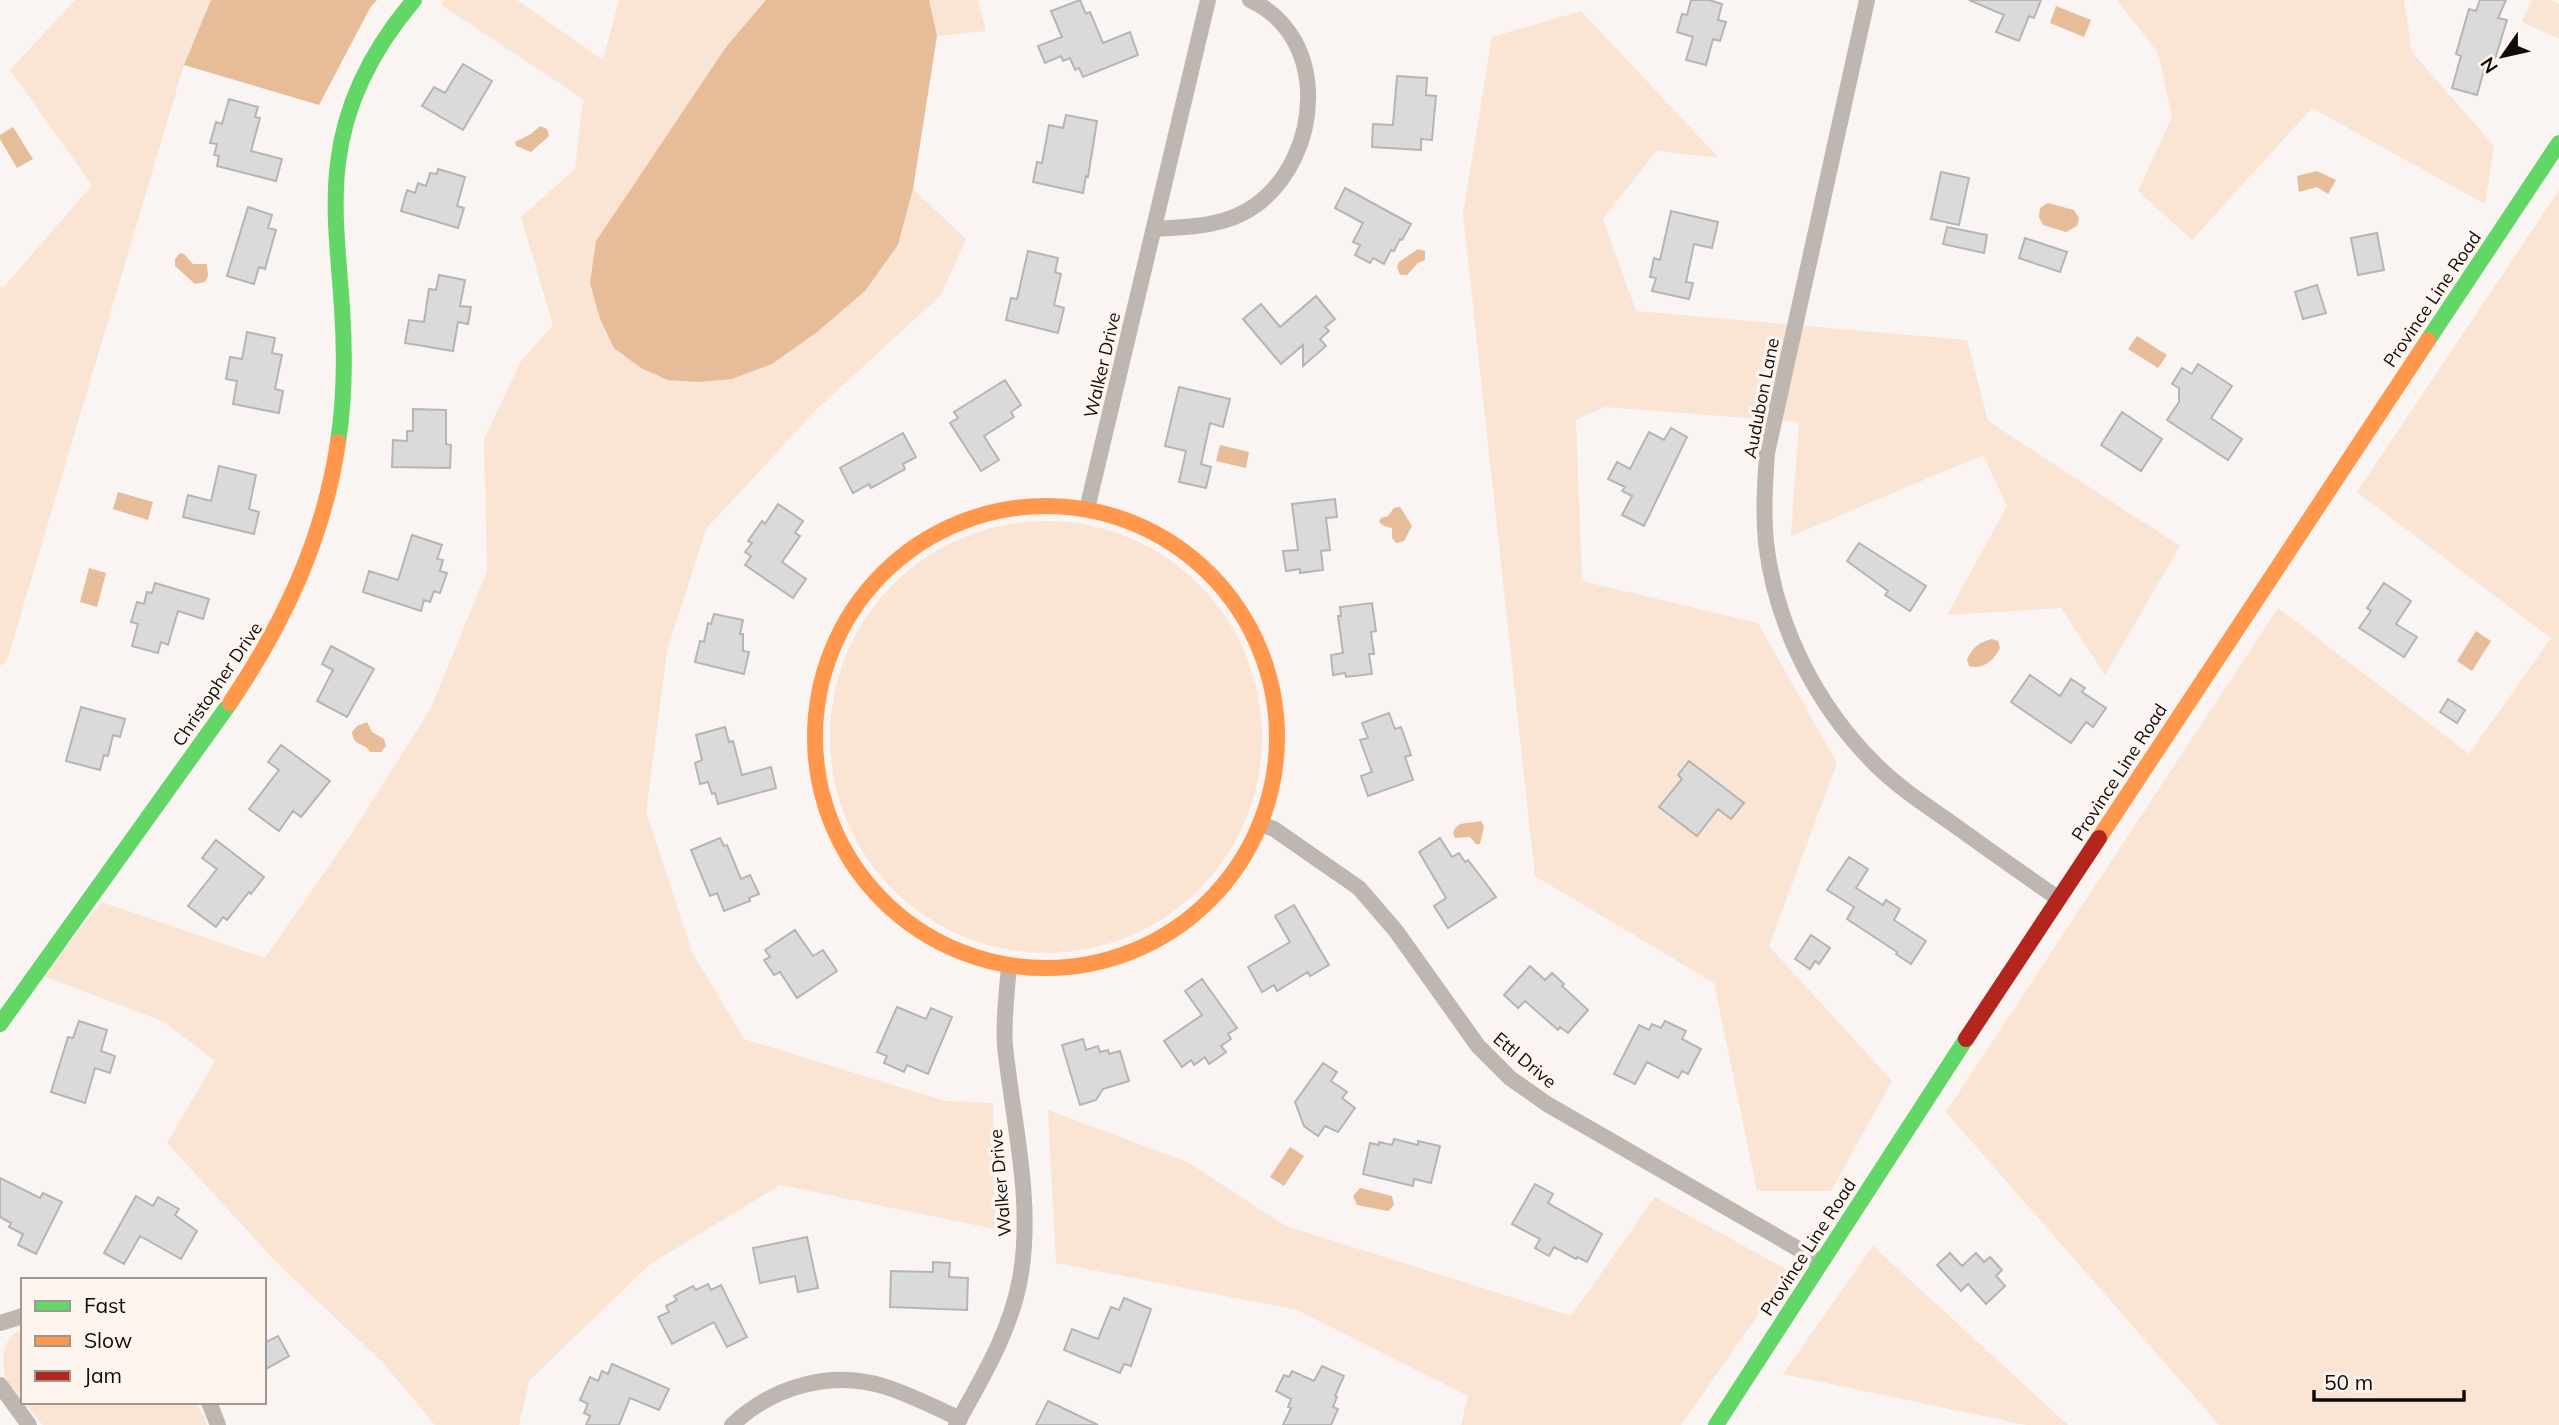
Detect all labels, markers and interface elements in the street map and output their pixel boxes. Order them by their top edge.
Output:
north arrow [2468,21,2538,91]
text: N [2475,53,2503,78]
street label: Province Line Road [2378,227,2486,371]
street label: Walker Drive [1079,310,1125,420]
street label: Audubon Lane [1738,336,1784,460]
street label: Christopher Drive [167,618,267,750]
street label: Province Line Road [2066,699,2172,845]
street label: Ettl Drive [1489,1027,1561,1093]
street label: Walker Drive [984,1128,1016,1238]
street label: Province Line Road [1755,1174,1861,1320]
legend [21,1278,266,1404]
text: Fast [84,1292,126,1318]
text: Slow [84,1327,132,1353]
scale bar [2314,1358,2464,1402]
text: Jam [84,1362,122,1388]
text: 50 m [2324,1369,2373,1395]

